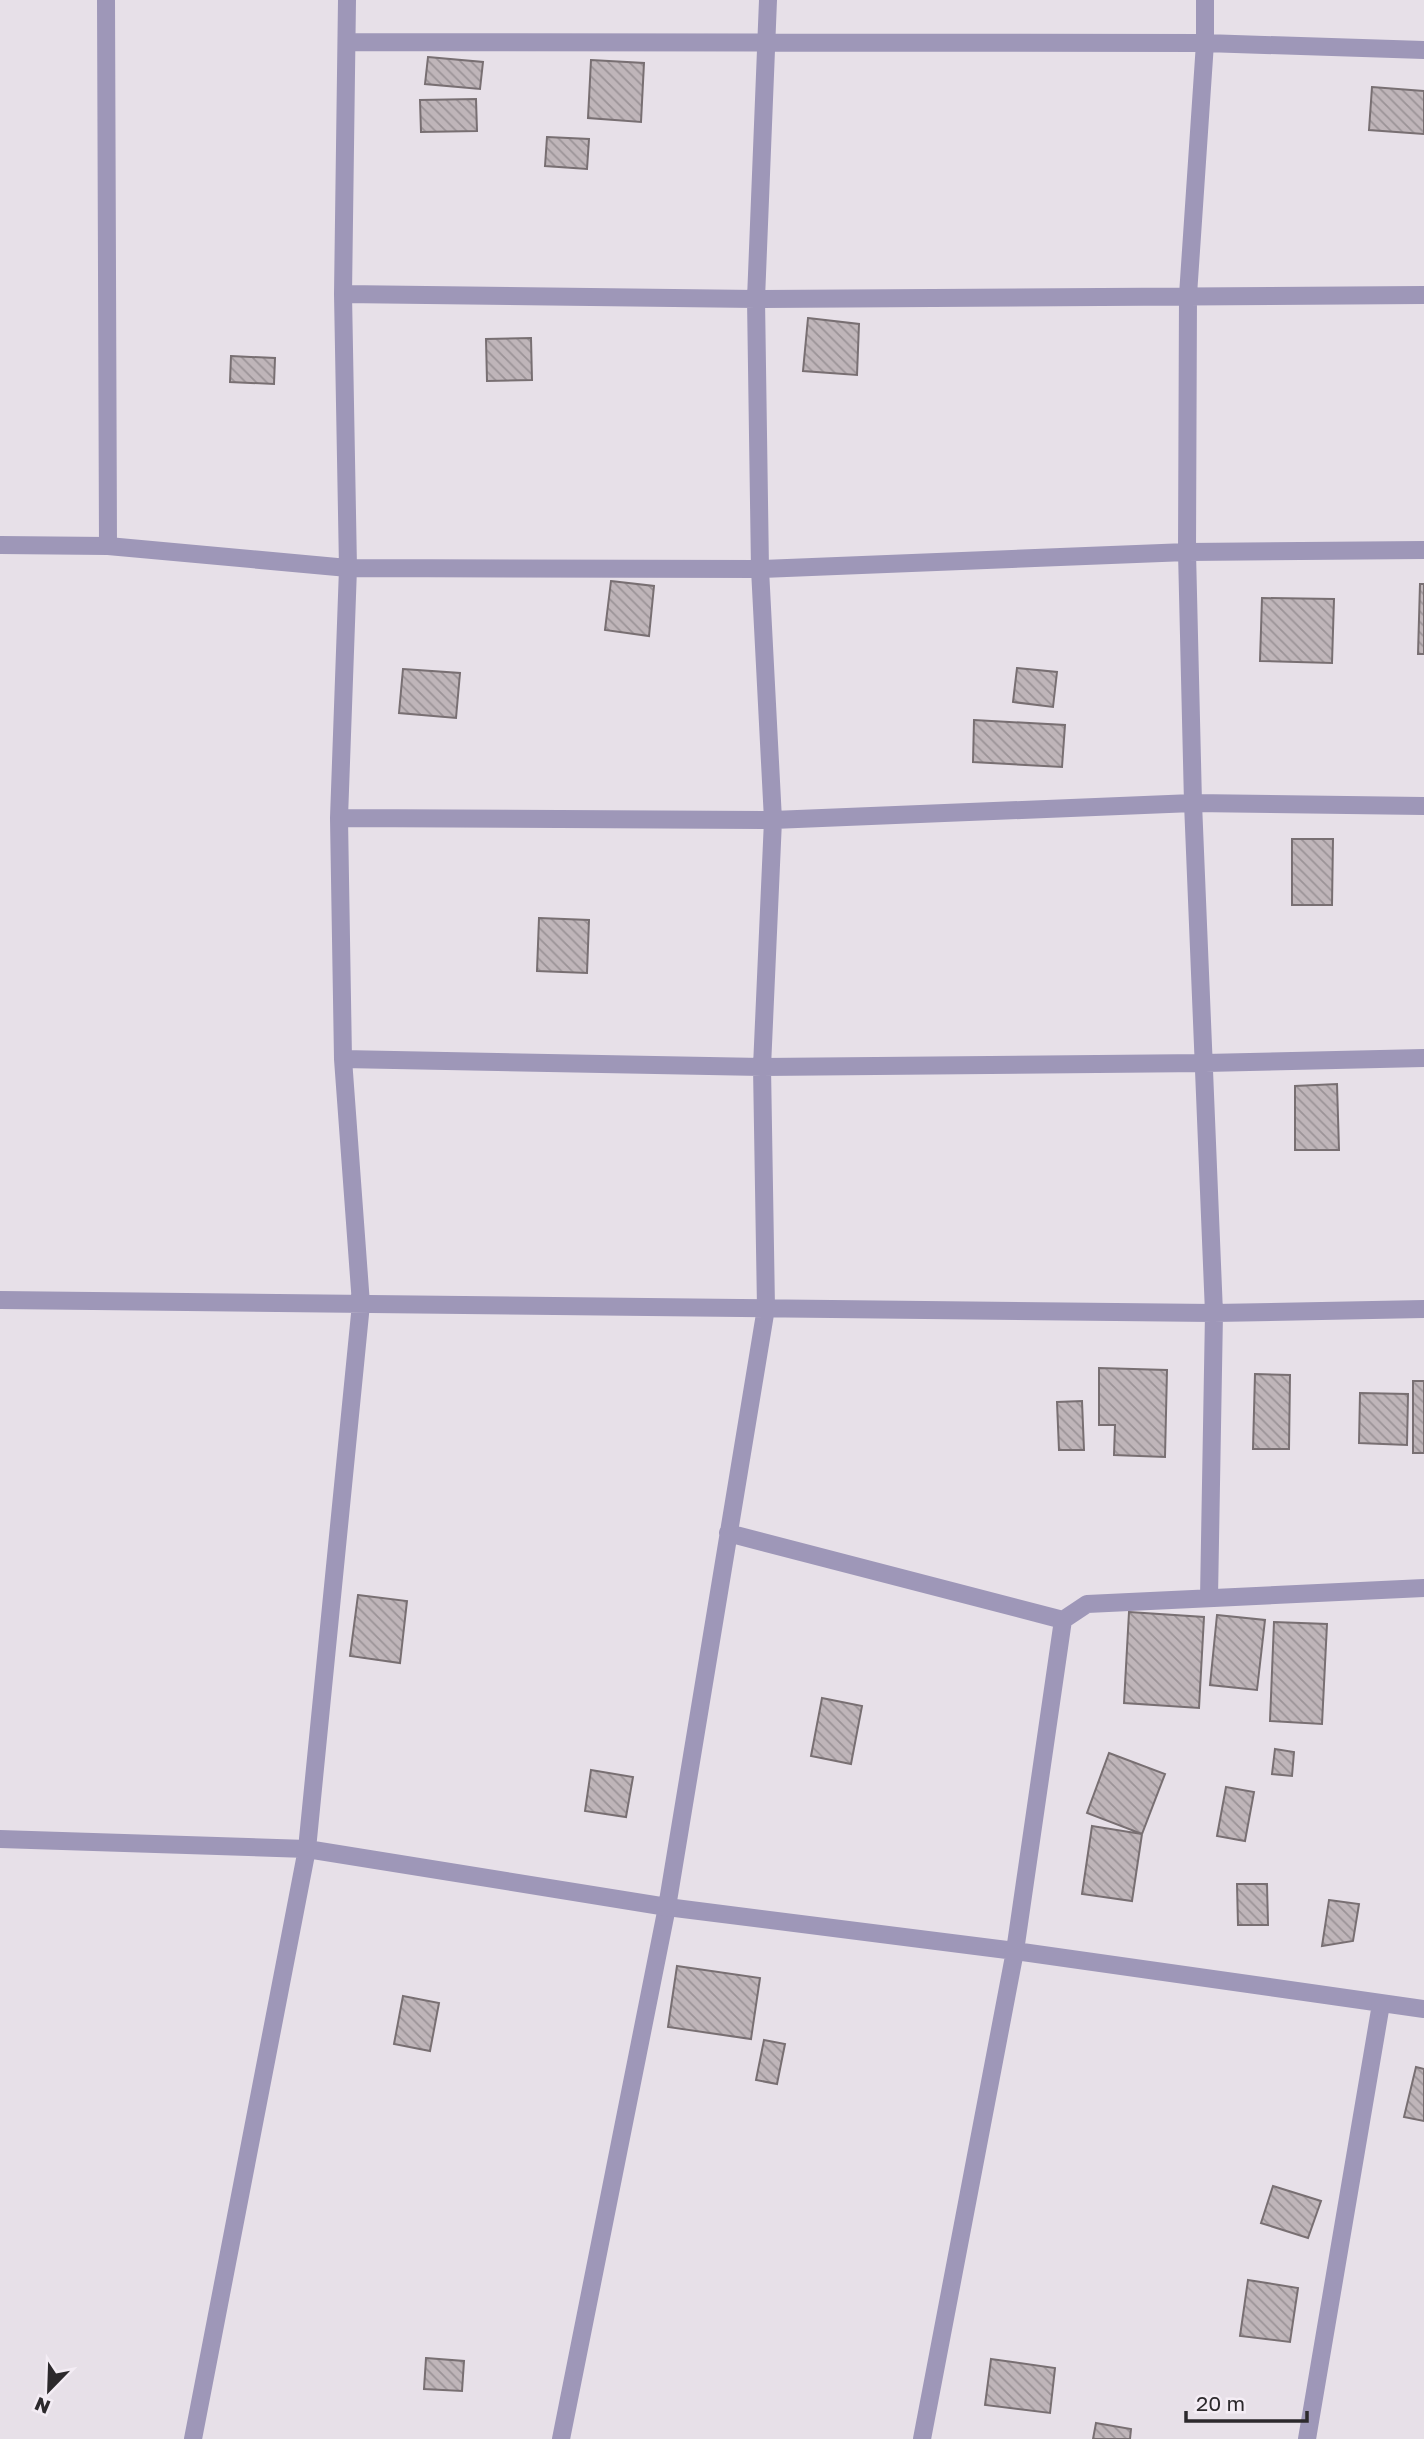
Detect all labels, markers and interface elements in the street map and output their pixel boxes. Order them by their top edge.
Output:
north arrow [14,2355,84,2425]
scale bar [1186,2380,1307,2424]
text: 20 m [1196,2390,1245,2416]
text: N [31,2393,53,2420]

